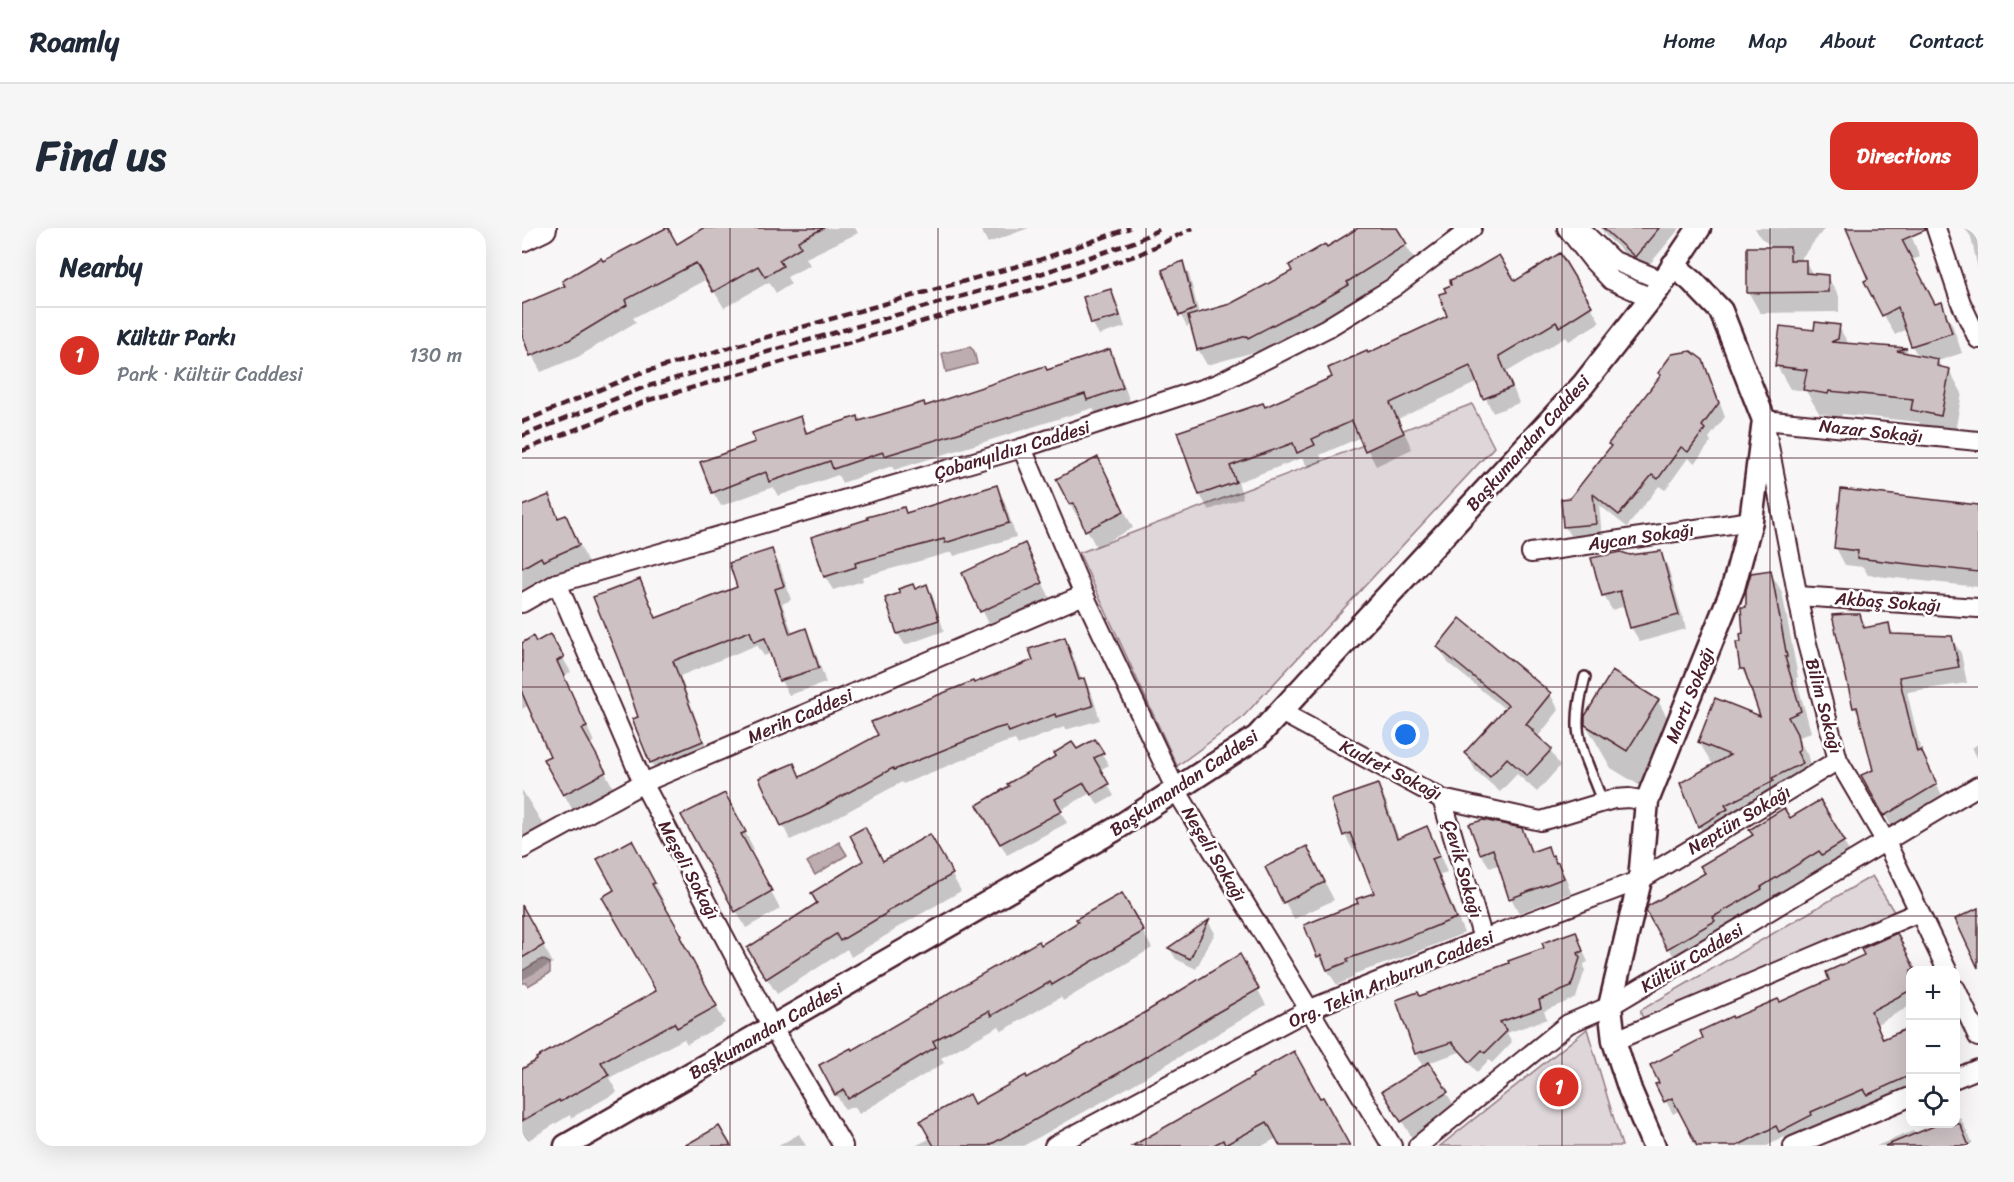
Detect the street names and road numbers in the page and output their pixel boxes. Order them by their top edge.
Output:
street label: Başkumandan Caddesi [1458,367,1599,519]
street label: Nazar Sokağı [1818,410,1924,452]
street label: Çobanyıldızı Caddesi [930,411,1095,489]
street label: Aycan Sokağı [1585,514,1696,560]
street label: Akbaş Sokağı [1833,582,1942,622]
street label: Martı Sokağı [1656,642,1724,748]
street label: Bilim Sokağı [1796,655,1852,757]
street label: Merih Caddesi [742,679,859,753]
street label: Başkumandan Caddesi [1103,720,1266,845]
street label: Kudret Sokağı [1334,730,1448,810]
street label: Neptün Sokağı [1681,776,1797,864]
street label: Neşeli Sokağı [1173,800,1255,908]
street label: Meşeli Sokağı [649,814,729,926]
street label: Çevik Sokağı [1434,816,1492,922]
street label: Kültür Caddesi [1634,914,1751,1002]
street label: Org. Tekin Arıburun Caddesi [1283,921,1500,1037]
street label: Başkumandan Caddesi [682,973,850,1089]

